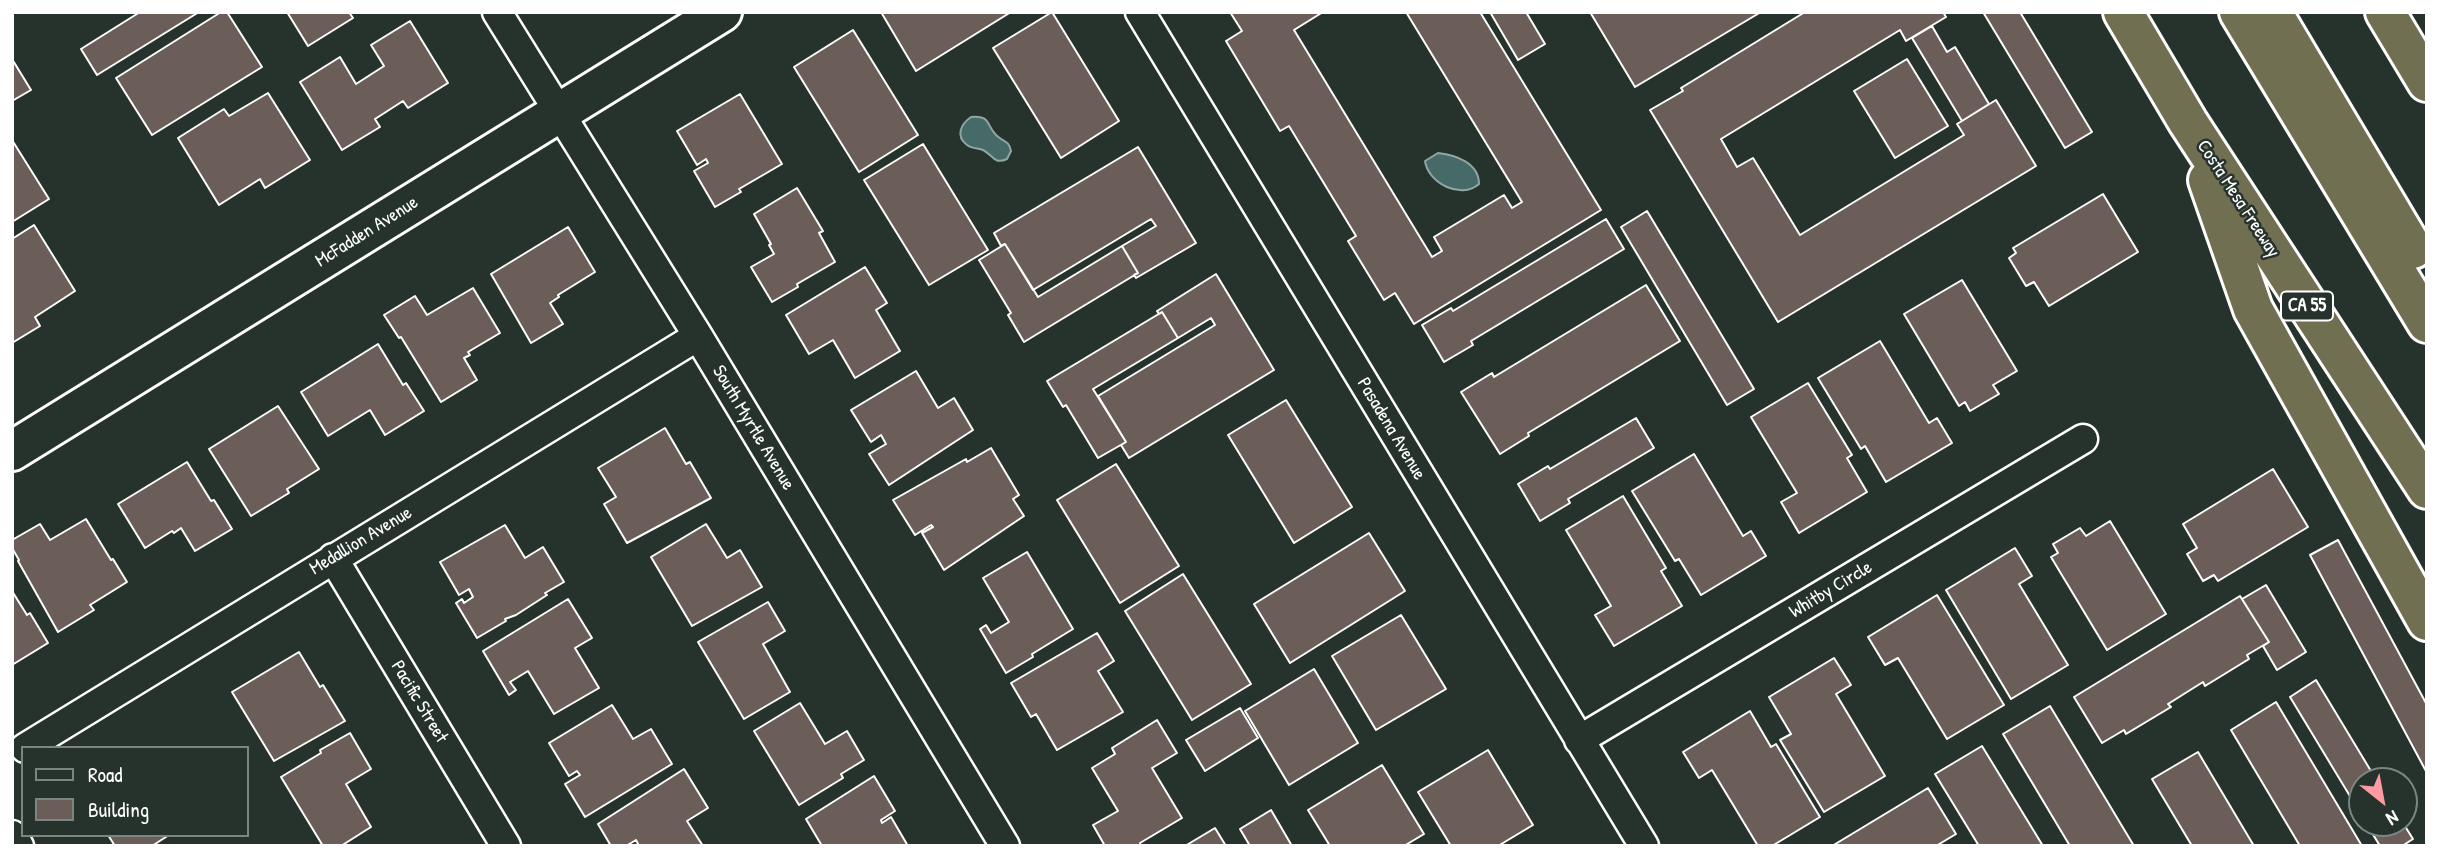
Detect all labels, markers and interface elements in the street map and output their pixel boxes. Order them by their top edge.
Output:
street label: Costa Mesa Freeway [2192,136,2284,262]
street label: McFadden Avenue [311,191,423,273]
road number: CA 55 [2281,292,2333,320]
street label: South Myrtle Avenue [707,362,799,494]
street label: Pasadena Avenue [1352,374,1430,484]
street label: Medallion Avenue [306,502,416,580]
street label: Whitby Circle [1785,556,1877,624]
street label: Pacific Street [386,657,452,747]
legend [21,746,248,837]
text: Road [88,760,122,789]
north arrow [2348,767,2418,837]
text: Building [88,795,149,824]
text: N [2382,805,2404,832]

